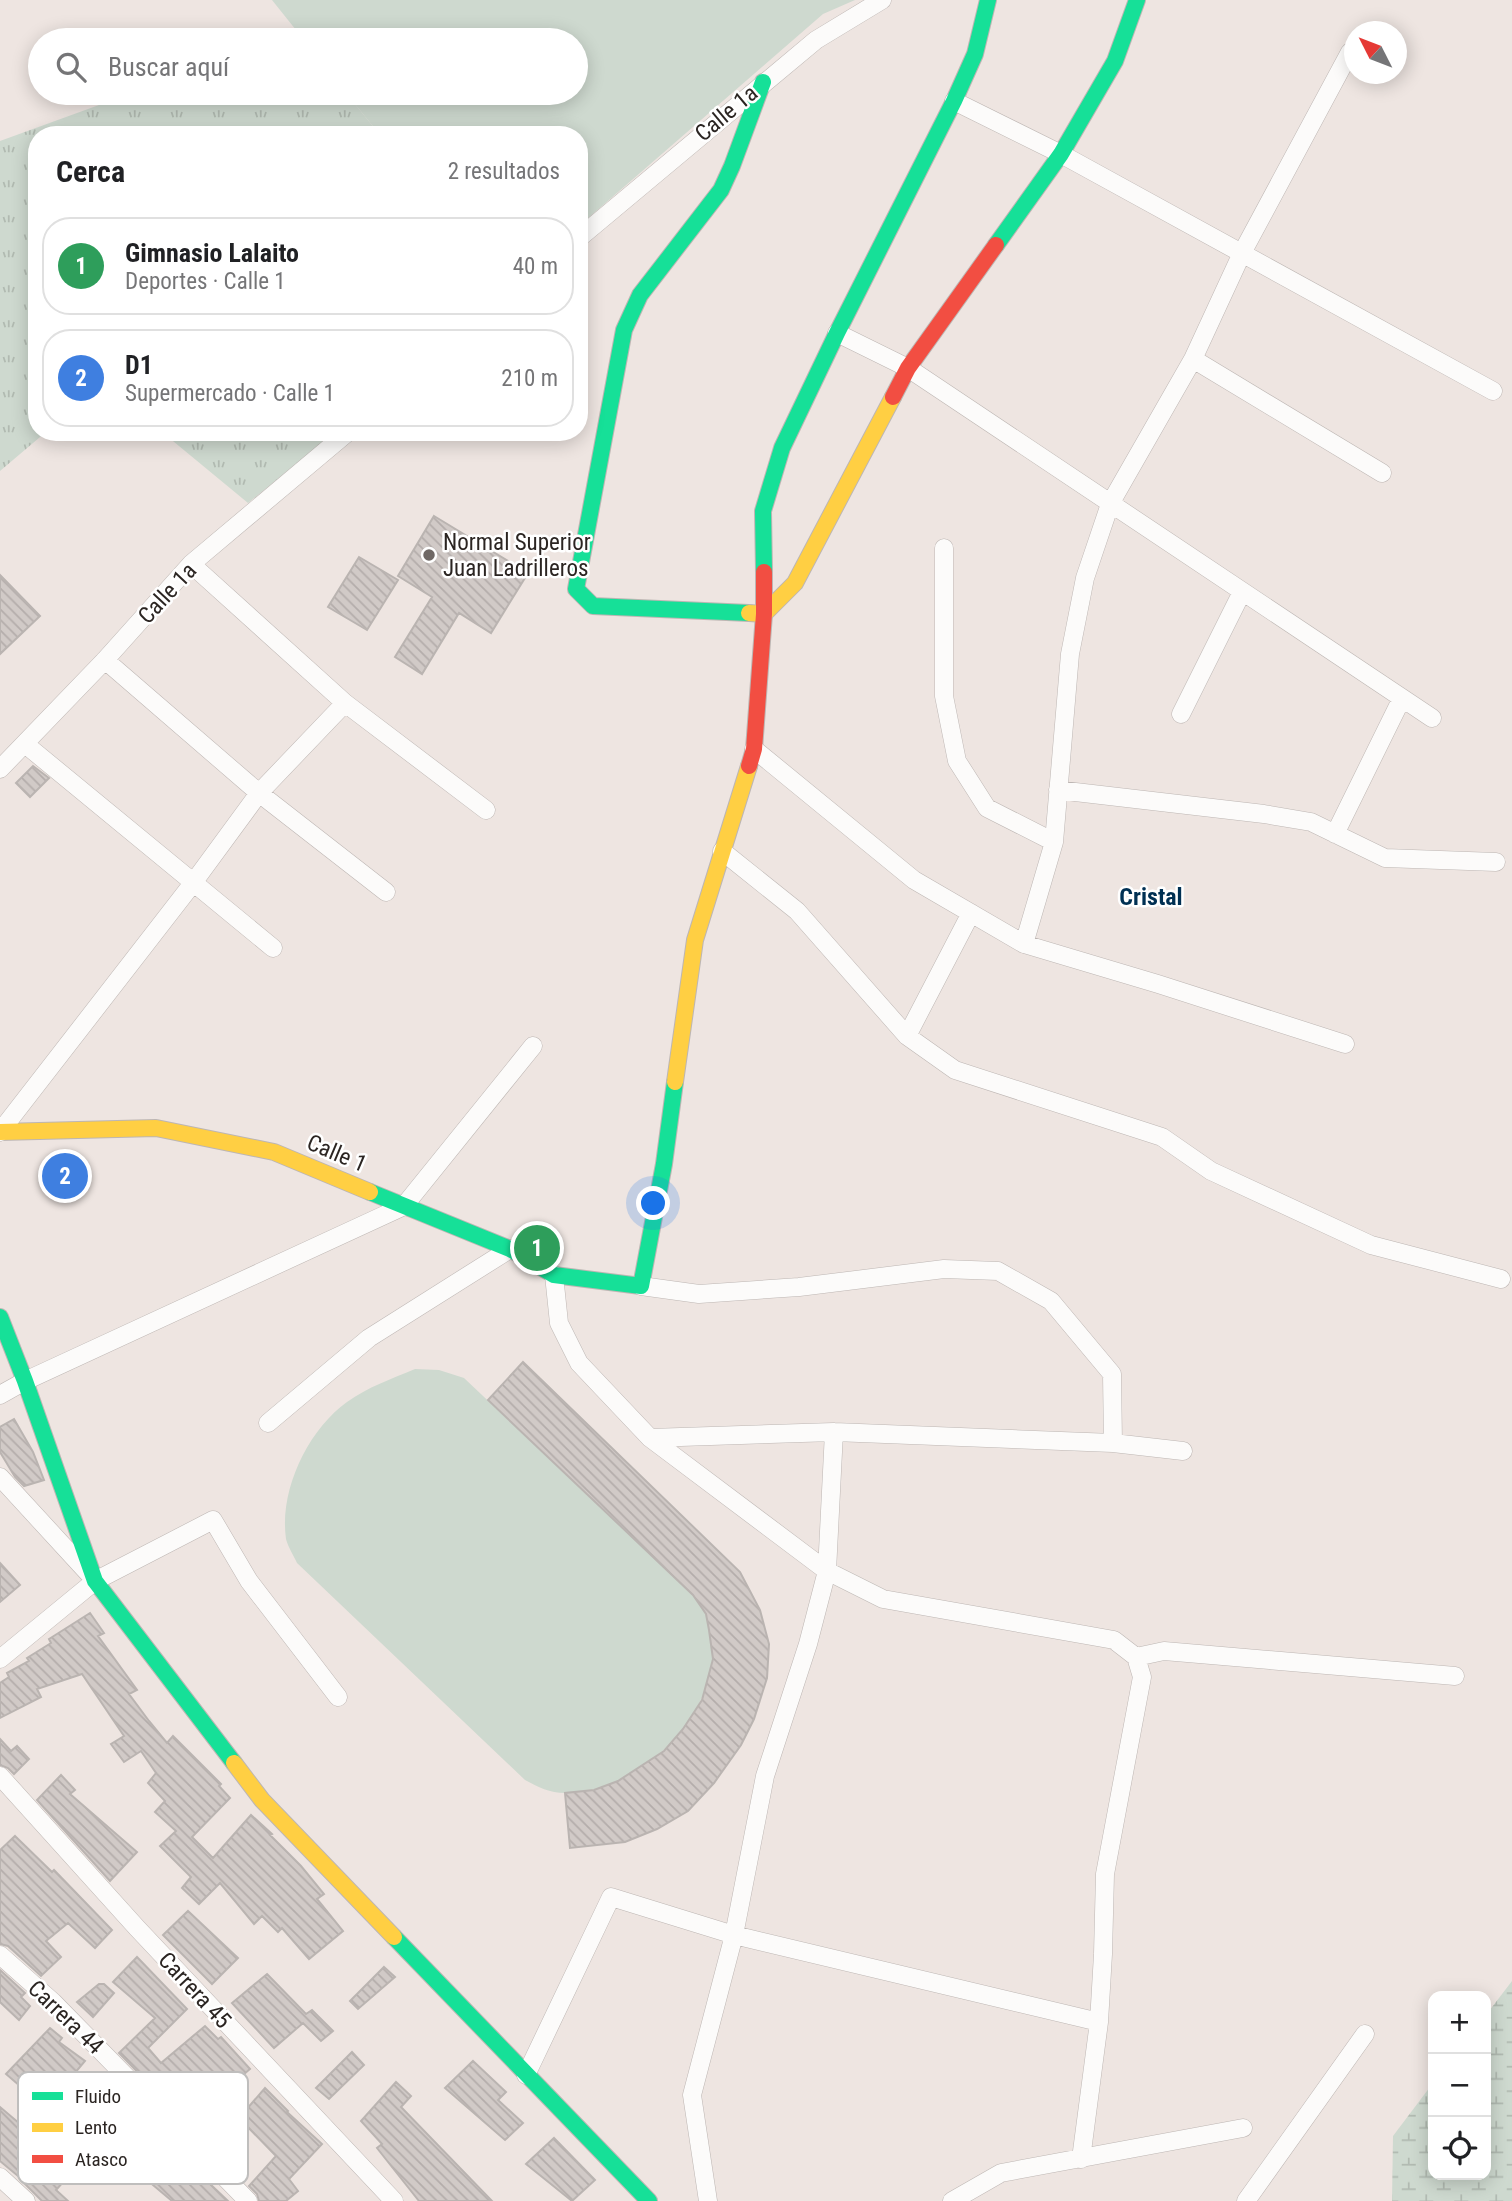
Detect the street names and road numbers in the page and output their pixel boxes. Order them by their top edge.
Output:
street label: Calle 1a [690,80,763,147]
street label: Calle 1a [133,557,202,629]
street label: Calle 1 [303,1129,371,1178]
street label: Carrera 45 [153,1947,237,2034]
street label: Carrera 44 [22,1975,109,2060]

